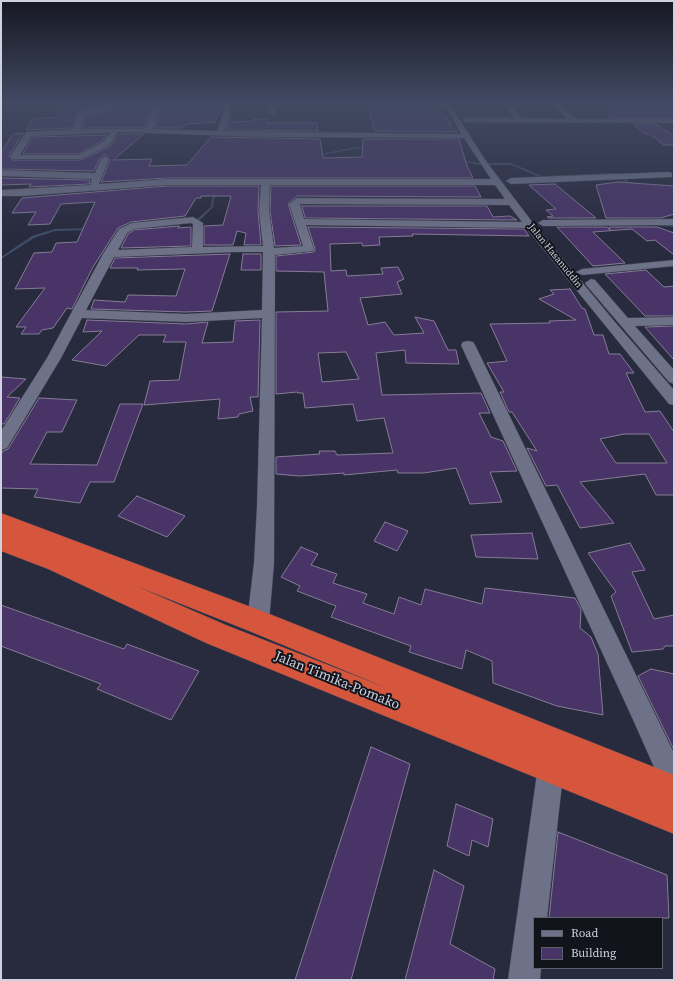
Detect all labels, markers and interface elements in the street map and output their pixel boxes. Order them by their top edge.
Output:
street label: Jalan Hasanuddin [525,221,585,291]
street label: Jalan Timika-Pomako [272,648,402,714]
legend [533,917,663,969]
text: Road [571,925,598,941]
text: Building [571,945,616,961]

